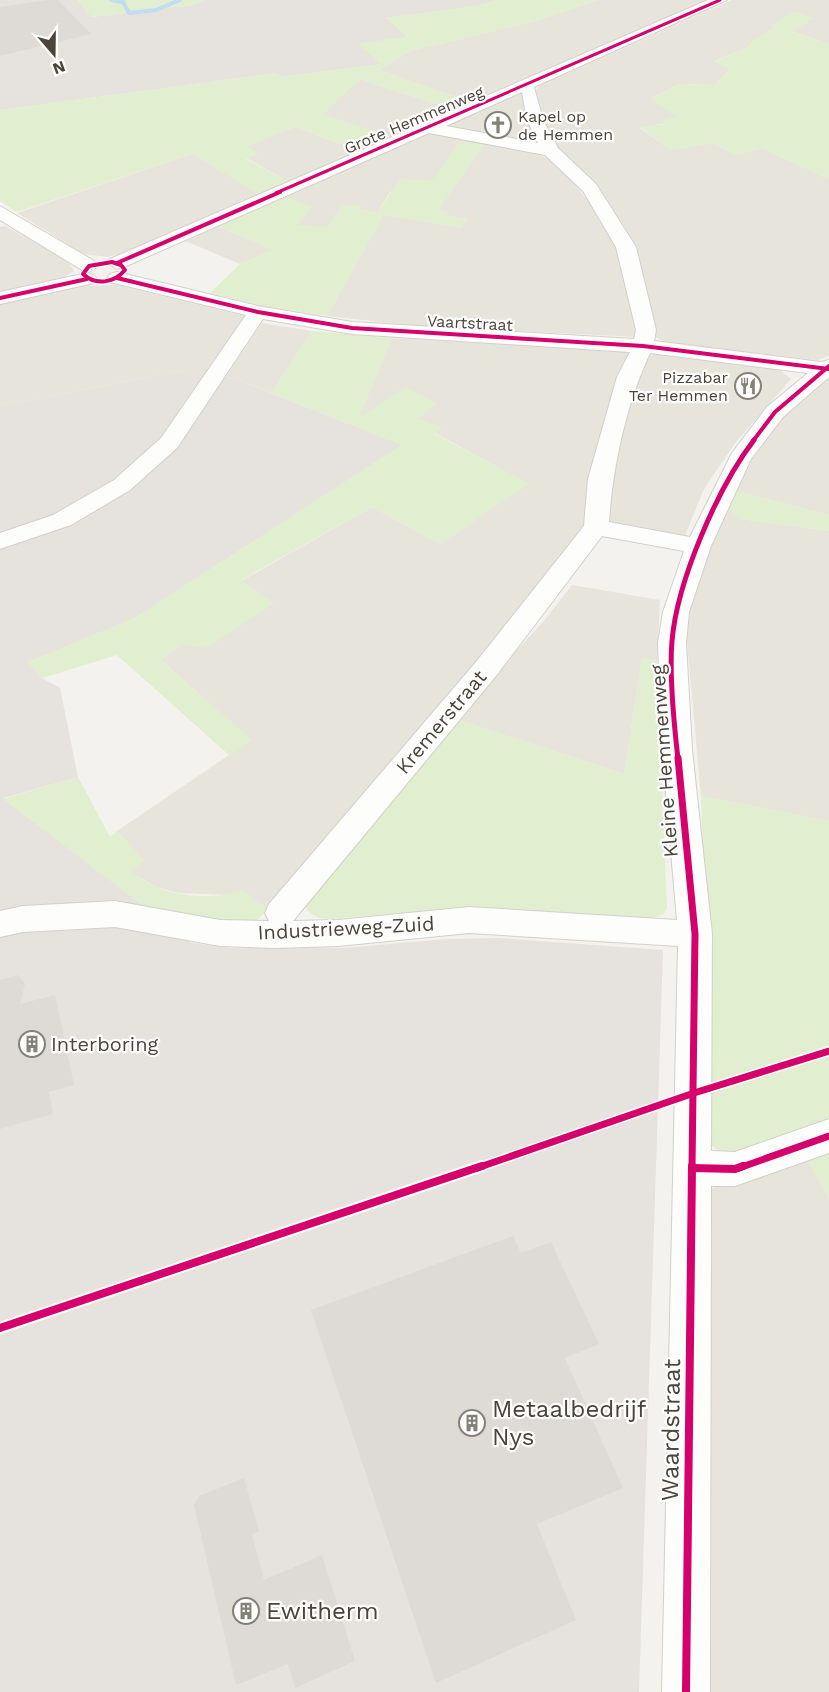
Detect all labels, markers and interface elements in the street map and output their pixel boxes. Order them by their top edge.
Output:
north arrow [24,24,84,84]
text: N [50,57,68,79]
street label: Grote Hemmenweg [341,82,487,158]
place label: Kapel op de Hemmen [518,107,613,144]
church icon: Kapel op de Hemmen [483,110,513,140]
street label: Vaartstraat [426,311,514,335]
place label: Pizzabar Ter Hemmen [629,368,728,405]
restaurant icon: Pizzabar Ter Hemmen [733,371,763,401]
street label: Kleine Hemmenweg [645,663,683,858]
street label: Kremerstraat [391,665,492,779]
street label: Industrieweg-Zuid [257,911,435,945]
building icon: Interboring [17,1029,47,1059]
place label: Interboring [51,1032,159,1056]
street label: Waardstraat [656,1358,686,1502]
place label: Metaalbedrijf Nys [492,1395,647,1451]
building icon: Metaalbedrijf Nys [457,1408,487,1438]
building icon: Ewitherm [231,1596,261,1626]
place label: Ewitherm [266,1597,379,1625]

